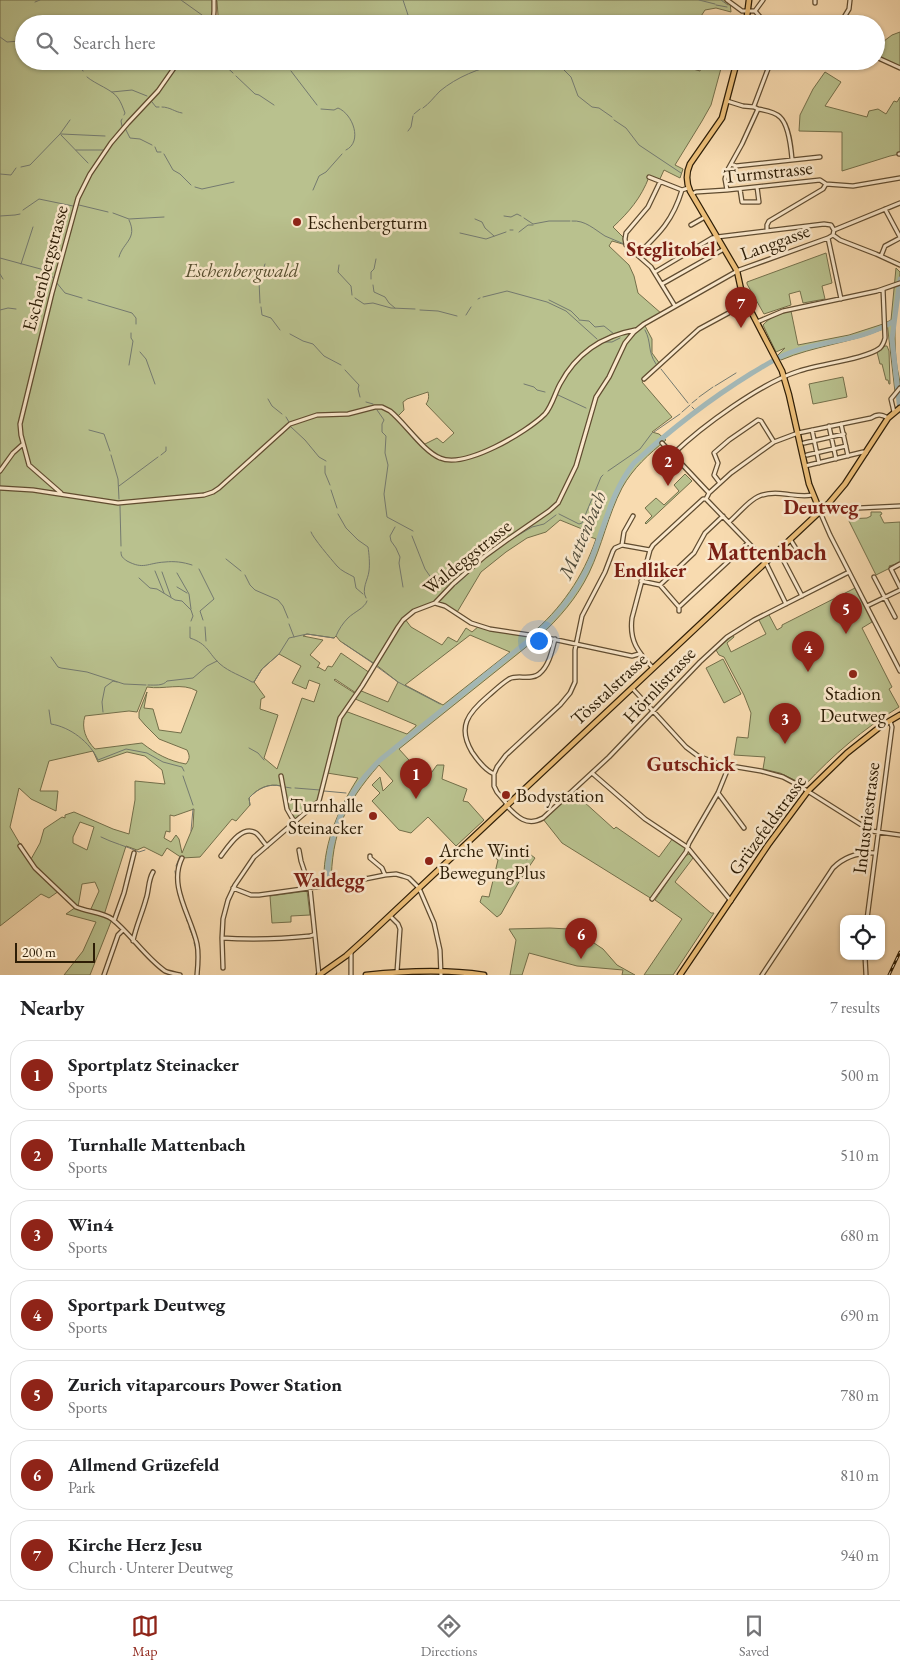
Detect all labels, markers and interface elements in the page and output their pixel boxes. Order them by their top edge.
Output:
search box [15,15,885,70]
icon: search [33,29,61,57]
text: Search here [73,30,155,55]
street label: Turmstrasse [722,155,814,189]
street label: Eschenbergstrasse [16,202,74,334]
place label: Eschenbergturm [307,210,428,235]
marker: Eschenbergturm [291,216,303,228]
street label: Langgasse [737,218,813,266]
district label: Steglitobel [626,236,716,262]
park label: Eschenbergwald [184,258,299,283]
pin: 7 [725,287,757,328]
pin: 2 [652,445,684,486]
water label: Mattenbach [552,487,612,584]
district label: Deutweg [783,494,860,520]
street label: Waldeggstrasse [418,514,516,600]
district label: Mattenbach [707,536,828,567]
district label: Endliker [614,557,687,583]
pin: 5 [830,593,862,634]
your location [526,628,552,654]
pin: 4 [792,631,824,672]
street label: Hörnlistrasse [617,641,701,729]
street label: Tösstalstrasse [565,647,653,731]
marker: Stadion Deutweg [847,668,859,680]
place label: Stadion Deutweg [820,681,887,728]
pin: 3 [769,703,801,744]
district label: Gutschick [647,750,736,777]
pin: 1 [400,758,432,799]
street label: Industriestrasse [847,761,885,875]
street label: Grüzefeldstrasse [722,770,812,880]
place label: Bodystation [516,783,604,808]
marker: Bodystation [500,789,512,801]
place label: Turnhalle Steinacker [288,793,364,840]
marker: Turnhalle Steinacker [367,810,379,822]
place label: Arche Winti BewegungPlus [438,838,545,885]
marker: Arche Winti BewegungPlus [423,855,435,867]
district label: Waldegg [293,867,366,893]
map controls [840,915,885,960]
button: locate [840,915,885,960]
pin: 6 [565,918,597,959]
scale bar [15,940,95,963]
text: 200 m [22,943,56,961]
text: Nearby [20,994,84,1021]
text: 7 results [830,997,880,1018]
text: Sportplatz Steinacker [68,1052,239,1077]
text: 1 [33,1065,41,1086]
text: 500 m [840,1065,879,1086]
text: Sports [68,1077,107,1098]
text: Turnhalle Mattenbach [68,1132,246,1157]
text: 2 [33,1145,41,1166]
text: 510 m [840,1145,879,1166]
text: Sports [68,1157,107,1178]
text: Win4 [68,1212,113,1237]
text: 3 [33,1225,41,1246]
text: 680 m [840,1225,879,1246]
text: Sports [68,1237,107,1258]
text: Sportpark Deutweg [68,1292,225,1317]
text: 4 [33,1305,41,1326]
text: 690 m [840,1305,879,1326]
text: Sports [68,1317,107,1338]
text: Zurich vitaparcours Power Station [68,1372,342,1397]
text: 5 [33,1385,41,1406]
text: 780 m [840,1385,879,1406]
text: Sports [68,1397,107,1418]
text: Allmend Grüzefeld [68,1452,219,1477]
text: 6 [33,1465,41,1486]
text: 810 m [840,1465,879,1486]
text: Park [68,1477,95,1498]
text: Kirche Herz Jesu [68,1532,202,1557]
text: 7 [33,1545,41,1566]
text: 940 m [840,1545,879,1566]
text: Church · Unterer Deutweg [68,1557,233,1578]
tab: Map [131,1612,159,1660]
tab: Directions [421,1612,477,1660]
tab: Saved [739,1612,769,1660]

